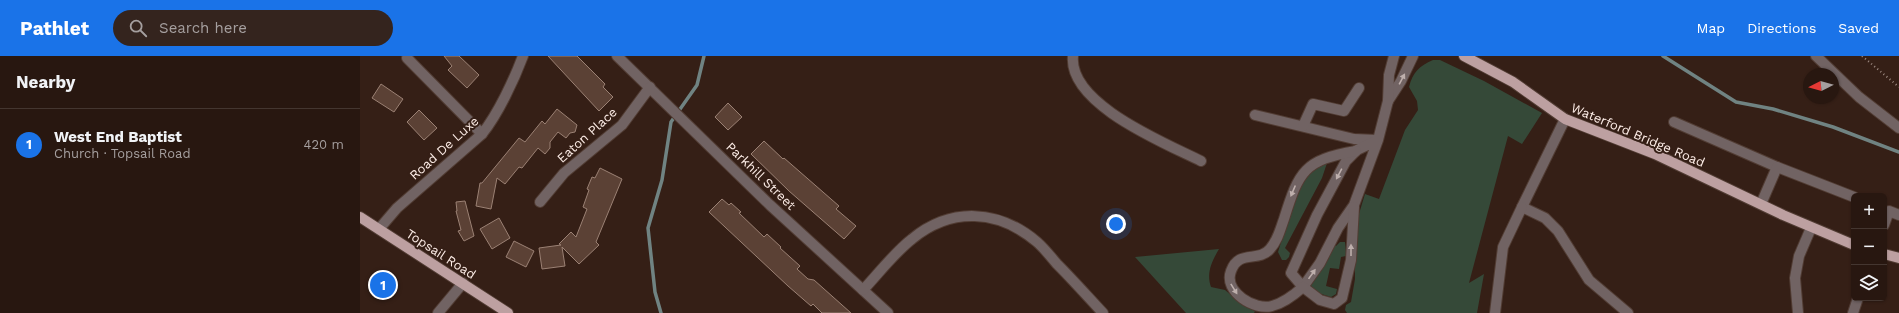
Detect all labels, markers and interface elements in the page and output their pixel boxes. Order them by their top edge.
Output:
search box [113,10,393,46]
text: Pathlet [20,17,89,40]
icon: search [127,17,149,39]
text: Search here [159,19,247,37]
text: Map [1697,20,1725,36]
text: Directions [1747,20,1816,36]
text: Saved [1838,20,1879,36]
north arrow [1803,68,1839,104]
text: Nearby [16,72,75,92]
one-way arrow [1398,73,1405,85]
street label: Waterford Bridge Road [1569,100,1707,170]
street label: Eaton Place [554,104,620,166]
street label: Road De Luxe [407,113,481,183]
text: West End Baptist [54,128,182,146]
text: 1 [26,137,32,152]
text: 420 m [304,137,344,152]
street label: Parkhill Street [723,139,799,213]
text: Church · Topsail Road [54,146,191,161]
one-way arrow [1336,168,1342,180]
one-way arrow [1289,186,1295,198]
map controls [1851,193,1887,301]
button: + [1851,193,1887,229]
your location [1106,214,1126,234]
street label: Topsail Road [403,226,479,282]
button: − [1851,229,1887,265]
one-way arrow [1348,244,1355,256]
button: layers [1851,265,1887,301]
one-way arrow [1308,269,1316,279]
pin: 1 [370,270,396,300]
one-way arrow [1230,283,1237,295]

